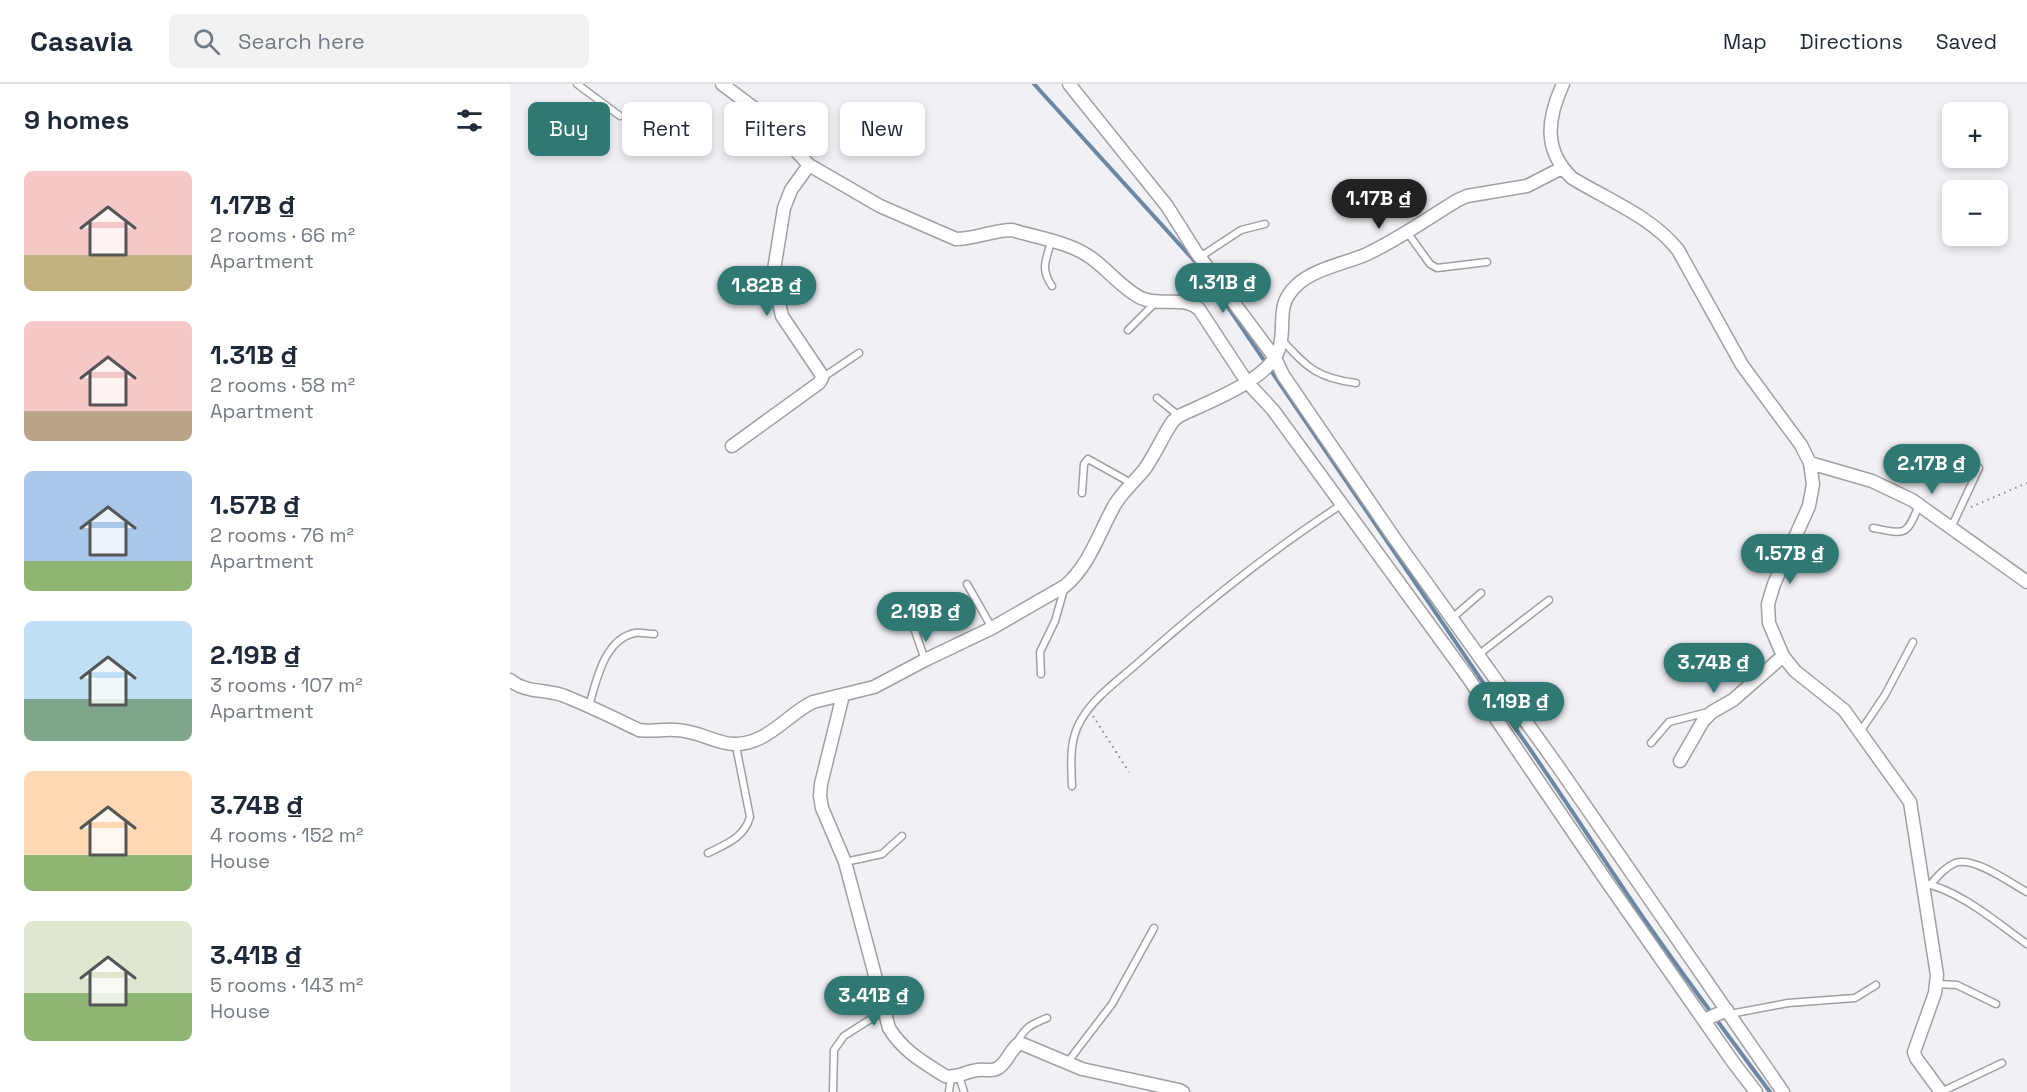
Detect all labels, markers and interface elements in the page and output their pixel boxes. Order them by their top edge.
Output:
search box [169,14,589,68]
text: Casavia [30,23,133,59]
icon: search [190,25,223,58]
text: Search here [238,27,365,55]
text: Map [1723,28,1767,55]
text: Directions [1800,28,1903,55]
text: Saved [1936,28,1997,55]
chip: Buy [528,102,610,156]
chip: Rent [622,102,712,156]
chip: Filters [724,102,828,156]
chip: New [840,102,925,156]
map controls [1942,102,2008,246]
button: + [1942,102,2008,168]
text: 9 homes [24,103,129,137]
icon: filters [453,104,486,137]
pin: 1.17B ₫ [1324,179,1434,230]
button: − [1942,180,2008,246]
text: 1.17B ₫ [1346,185,1412,211]
text: 1.17B ₫ [210,188,296,222]
icon: home [72,195,144,267]
text: 2 rooms · 66 m² [210,222,355,248]
text: Apartment [210,248,314,274]
pin: 1.31B ₫ [1168,263,1278,314]
pin: 1.82B ₫ [712,266,822,317]
text: 1.31B ₫ [1189,269,1257,295]
text: 1.82B ₫ [731,272,803,298]
text: 1.31B ₫ [210,338,299,372]
icon: home [72,345,144,417]
text: 2 rooms · 58 m² [210,372,355,398]
text: Apartment [210,398,314,424]
pin: 2.17B ₫ [1877,444,1987,495]
text: 2.17B ₫ [1897,450,1967,476]
text: 1.57B ₫ [210,488,301,522]
icon: home [72,495,144,567]
text: 2 rooms · 76 m² [210,522,354,548]
pin: 1.57B ₫ [1735,534,1845,585]
text: 1.57B ₫ [1755,540,1825,566]
text: Apartment [210,548,314,574]
pin: 2.19B ₫ [871,592,981,643]
text: 2.19B ₫ [891,598,961,624]
text: 2.19B ₫ [210,638,302,672]
pin: 3.74B ₫ [1659,643,1769,694]
icon: home [72,645,144,717]
text: 3.74B ₫ [1678,649,1750,675]
text: 3 rooms · 107 m² [210,672,363,698]
pin: 1.19B ₫ [1461,682,1571,733]
text: 1.19B ₫ [1482,688,1550,714]
text: Apartment [210,698,314,724]
text: 3.74B ₫ [210,788,305,822]
icon: home [72,795,144,867]
text: 4 rooms · 152 m² [210,822,363,848]
text: House [210,848,270,874]
text: 3.41B ₫ [210,938,303,972]
icon: home [72,945,144,1017]
text: 5 rooms · 143 m² [210,972,363,998]
pin: 3.41B ₫ [819,976,929,1027]
text: 3.41B ₫ [838,982,910,1008]
text: House [210,998,270,1024]

